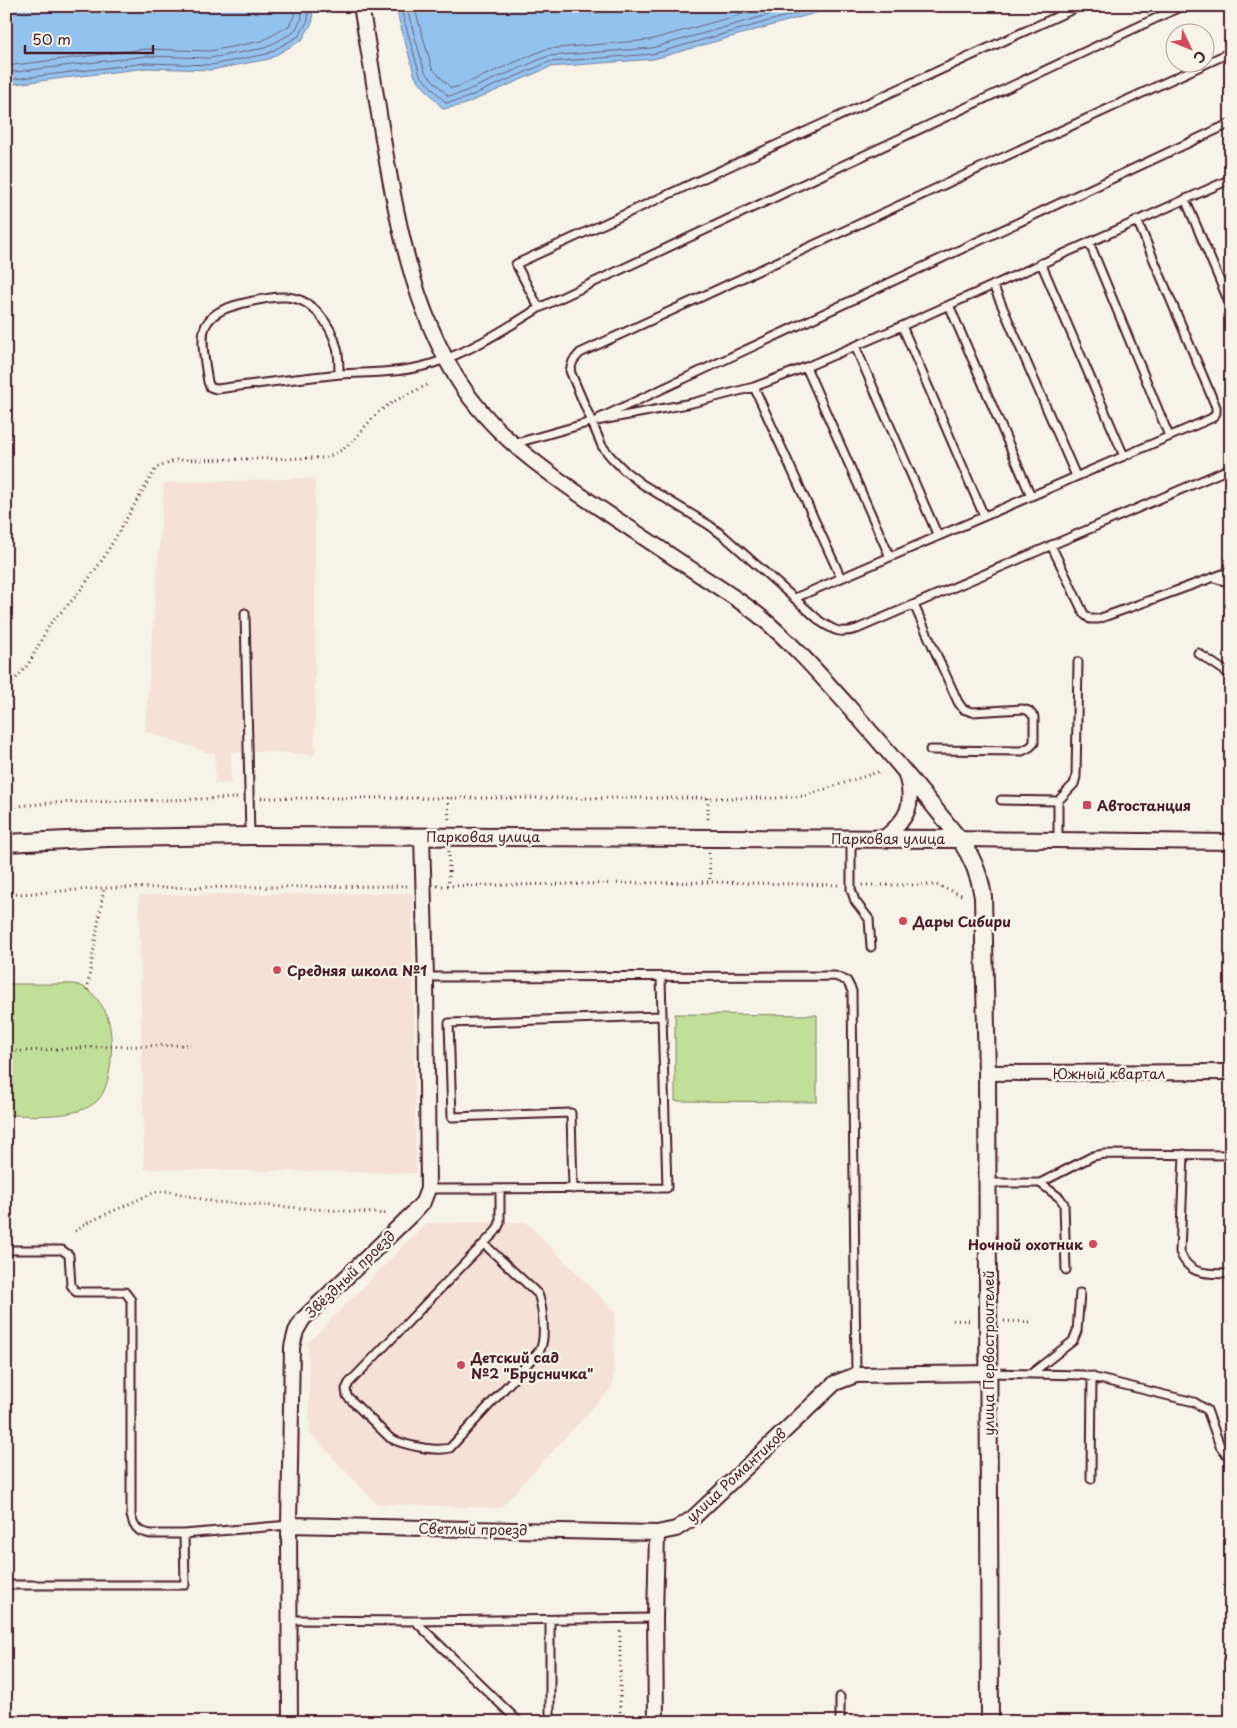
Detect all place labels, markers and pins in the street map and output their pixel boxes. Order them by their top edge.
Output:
place label: Автостанция [1097,795,1191,816]
marker: Автостанция [1081,799,1093,811]
place label: Дары Сибири [912,911,1011,932]
marker: Дары Сибири [897,915,909,927]
place label: Средняя школа №1 [287,960,427,981]
marker: Средняя школа №1 [271,964,283,976]
place label: Ночной охотник [968,1234,1083,1255]
marker: Ночной охотник [1087,1238,1099,1250]
place label: Детский сад №2 "Брусничка" [470,1347,593,1384]
marker: Детский сад №2 "Брусничка" [455,1359,467,1371]

